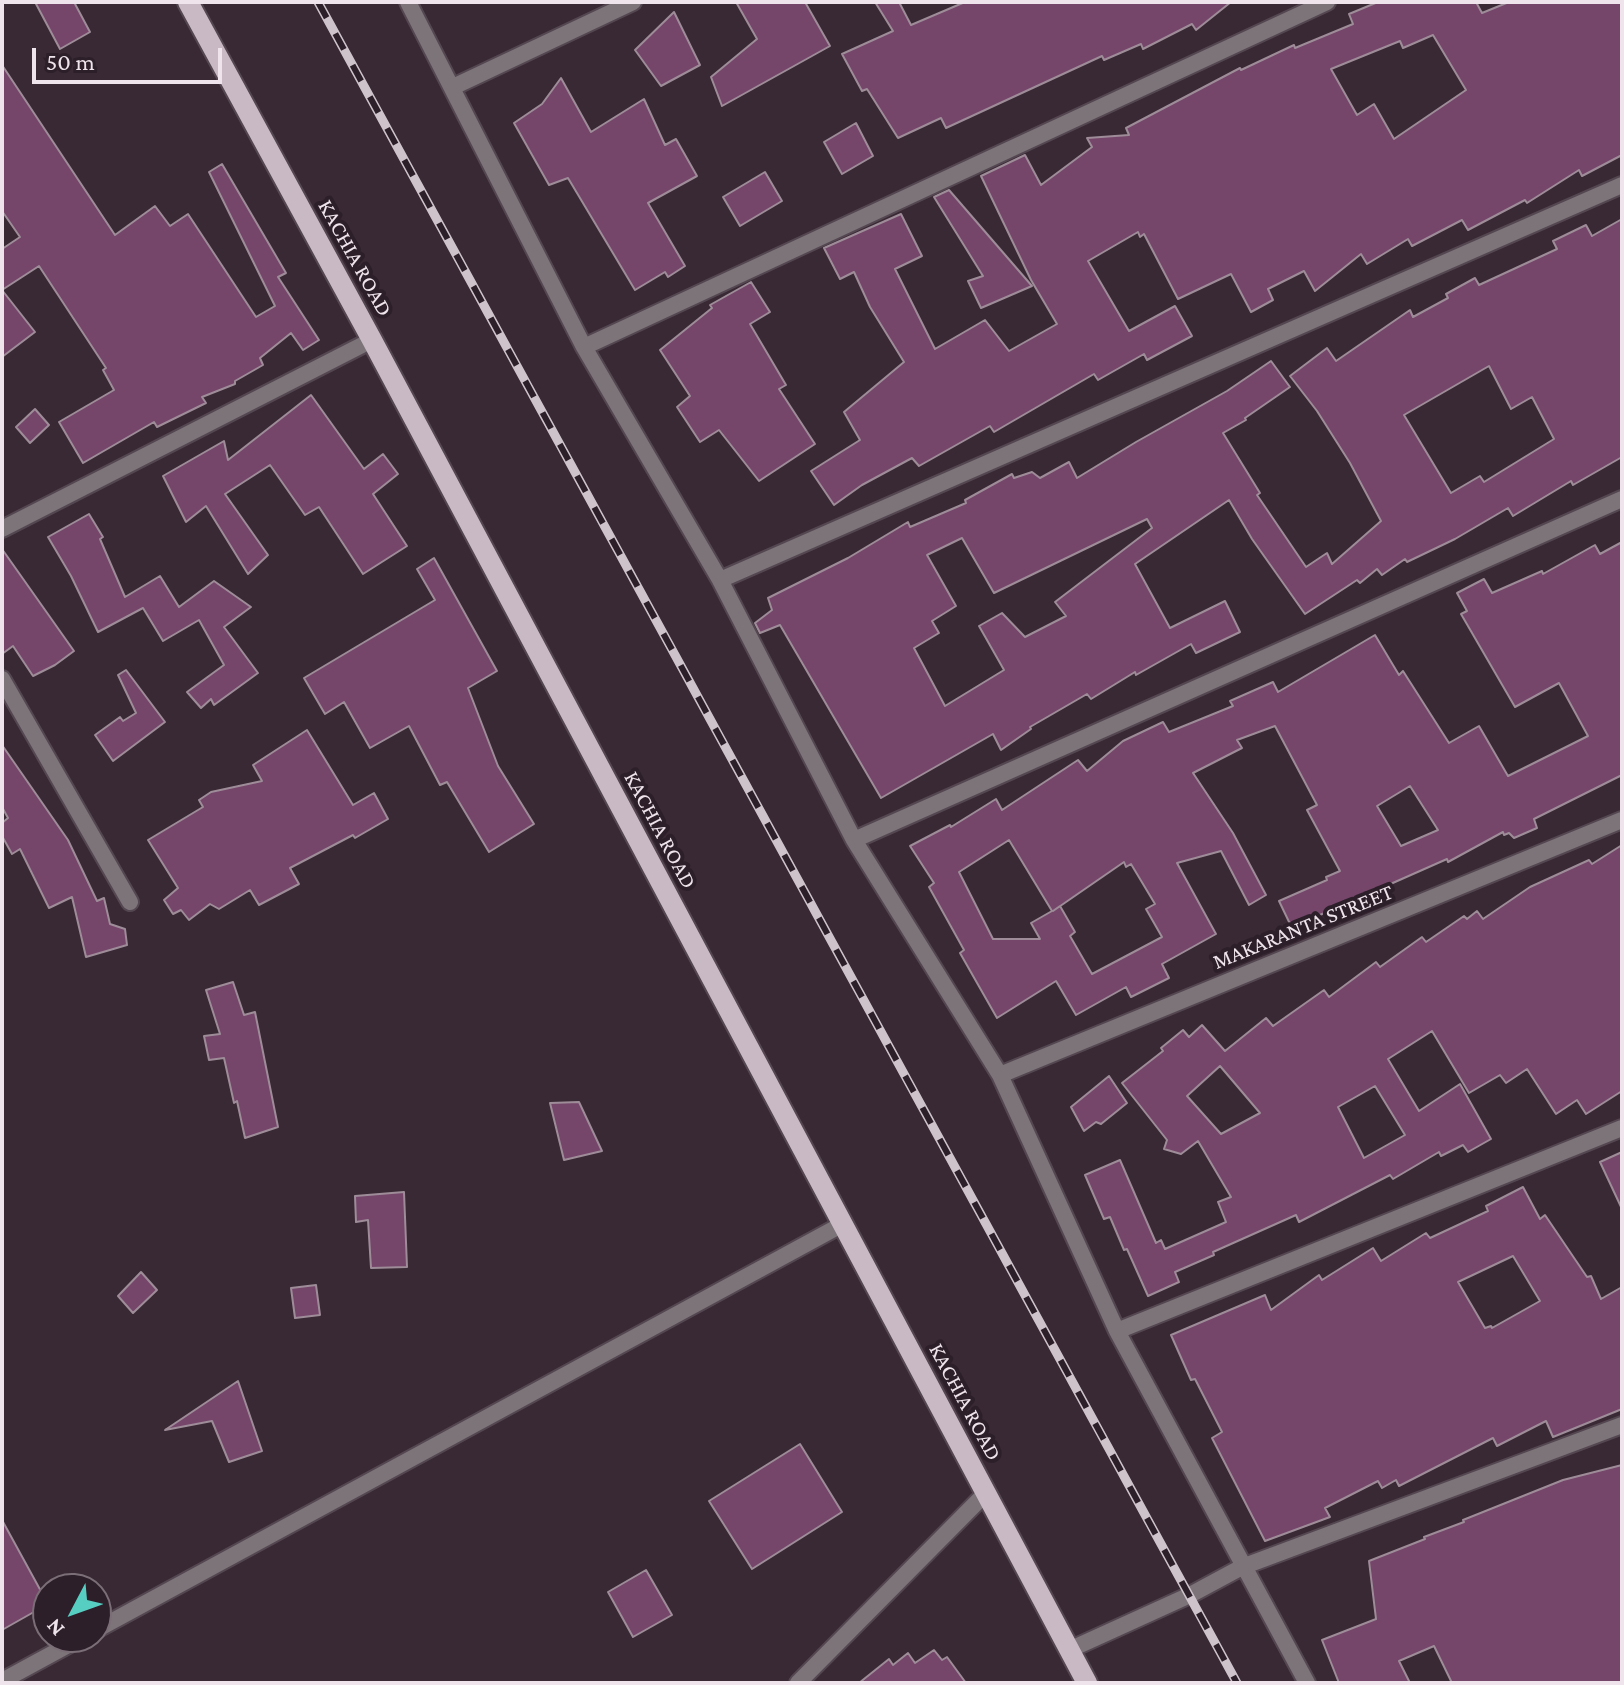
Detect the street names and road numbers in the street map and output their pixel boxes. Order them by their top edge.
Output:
street label: KACHIA ROAD [312,195,398,321]
street label: KACHIA ROAD [618,767,702,893]
street label: MAKARANTA STREET [1209,879,1397,975]
street label: KACHIA ROAD [923,1339,1007,1465]

